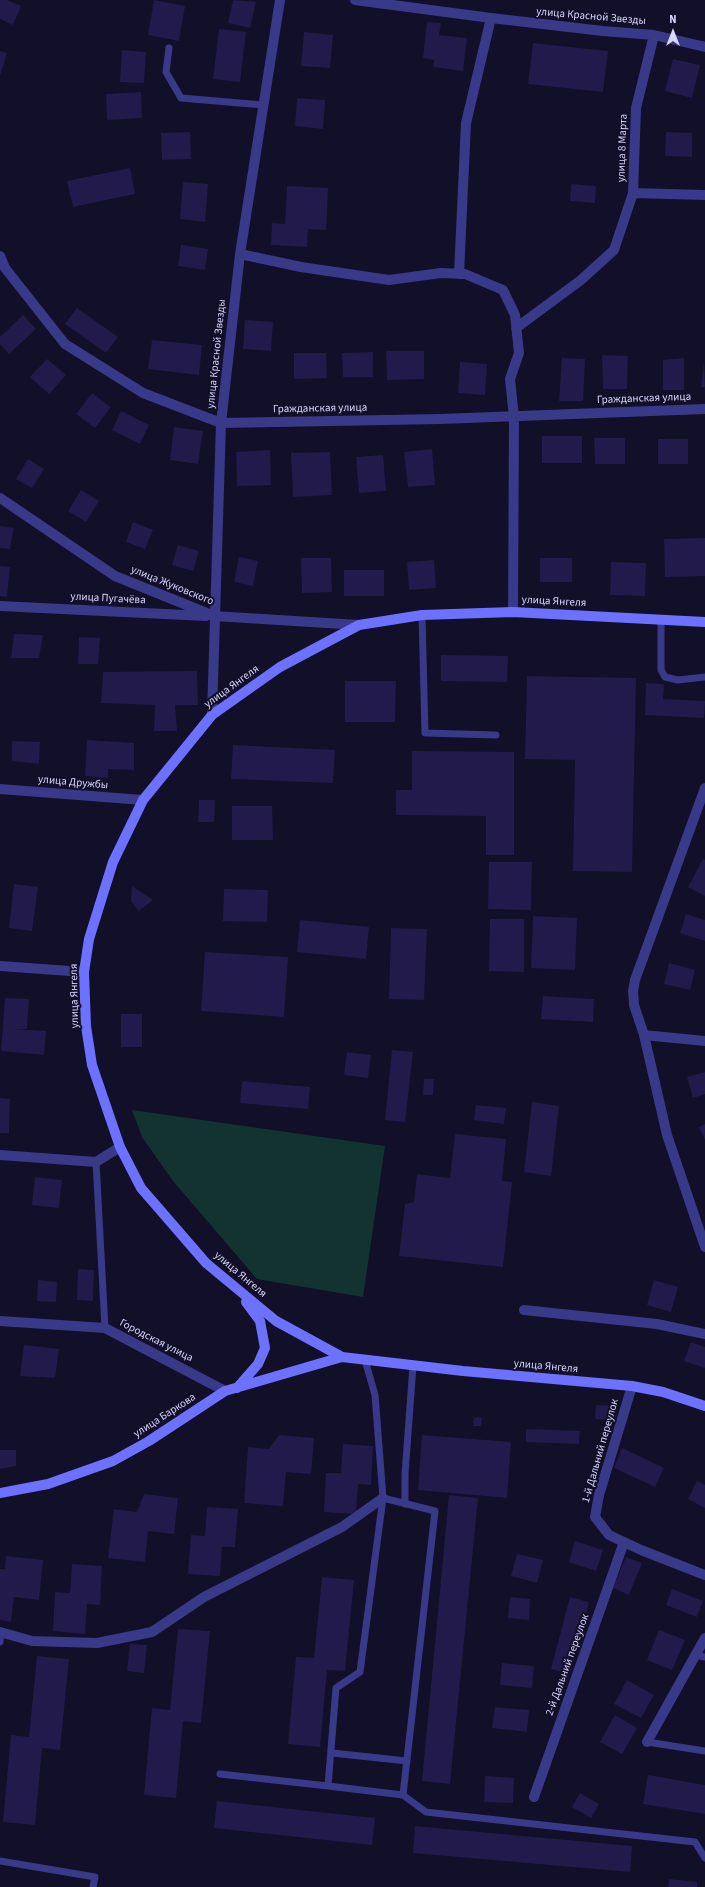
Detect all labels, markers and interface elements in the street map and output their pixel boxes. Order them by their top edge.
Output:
street label: улица Красной Звезды [536,6,646,28]
north arrow [653,12,693,52]
text: N [669,12,677,27]
street label: улица 8 Марта [615,114,631,182]
street label: улица Красной Звезды [205,299,229,409]
street label: Гражданская улица [597,391,691,407]
street label: Гражданская улица [273,402,367,416]
street label: улица Жуковского [129,563,215,609]
street label: улица Пугачёва [70,590,146,608]
street label: улица Янгеля [521,594,587,610]
street label: улица Янгеля [202,663,262,711]
street label: улица Дружбы [37,773,109,793]
street label: улица Янгеля [68,964,82,1028]
street label: улица Янгеля [211,1249,269,1301]
street label: Городская улица [117,1317,195,1365]
street label: улица Янгеля [513,1358,579,1376]
street label: улица Баркова [131,1391,199,1441]
street label: 1-й Дальний переулок [580,1398,622,1504]
street label: 2-й Дальний переулок [543,1612,593,1718]

